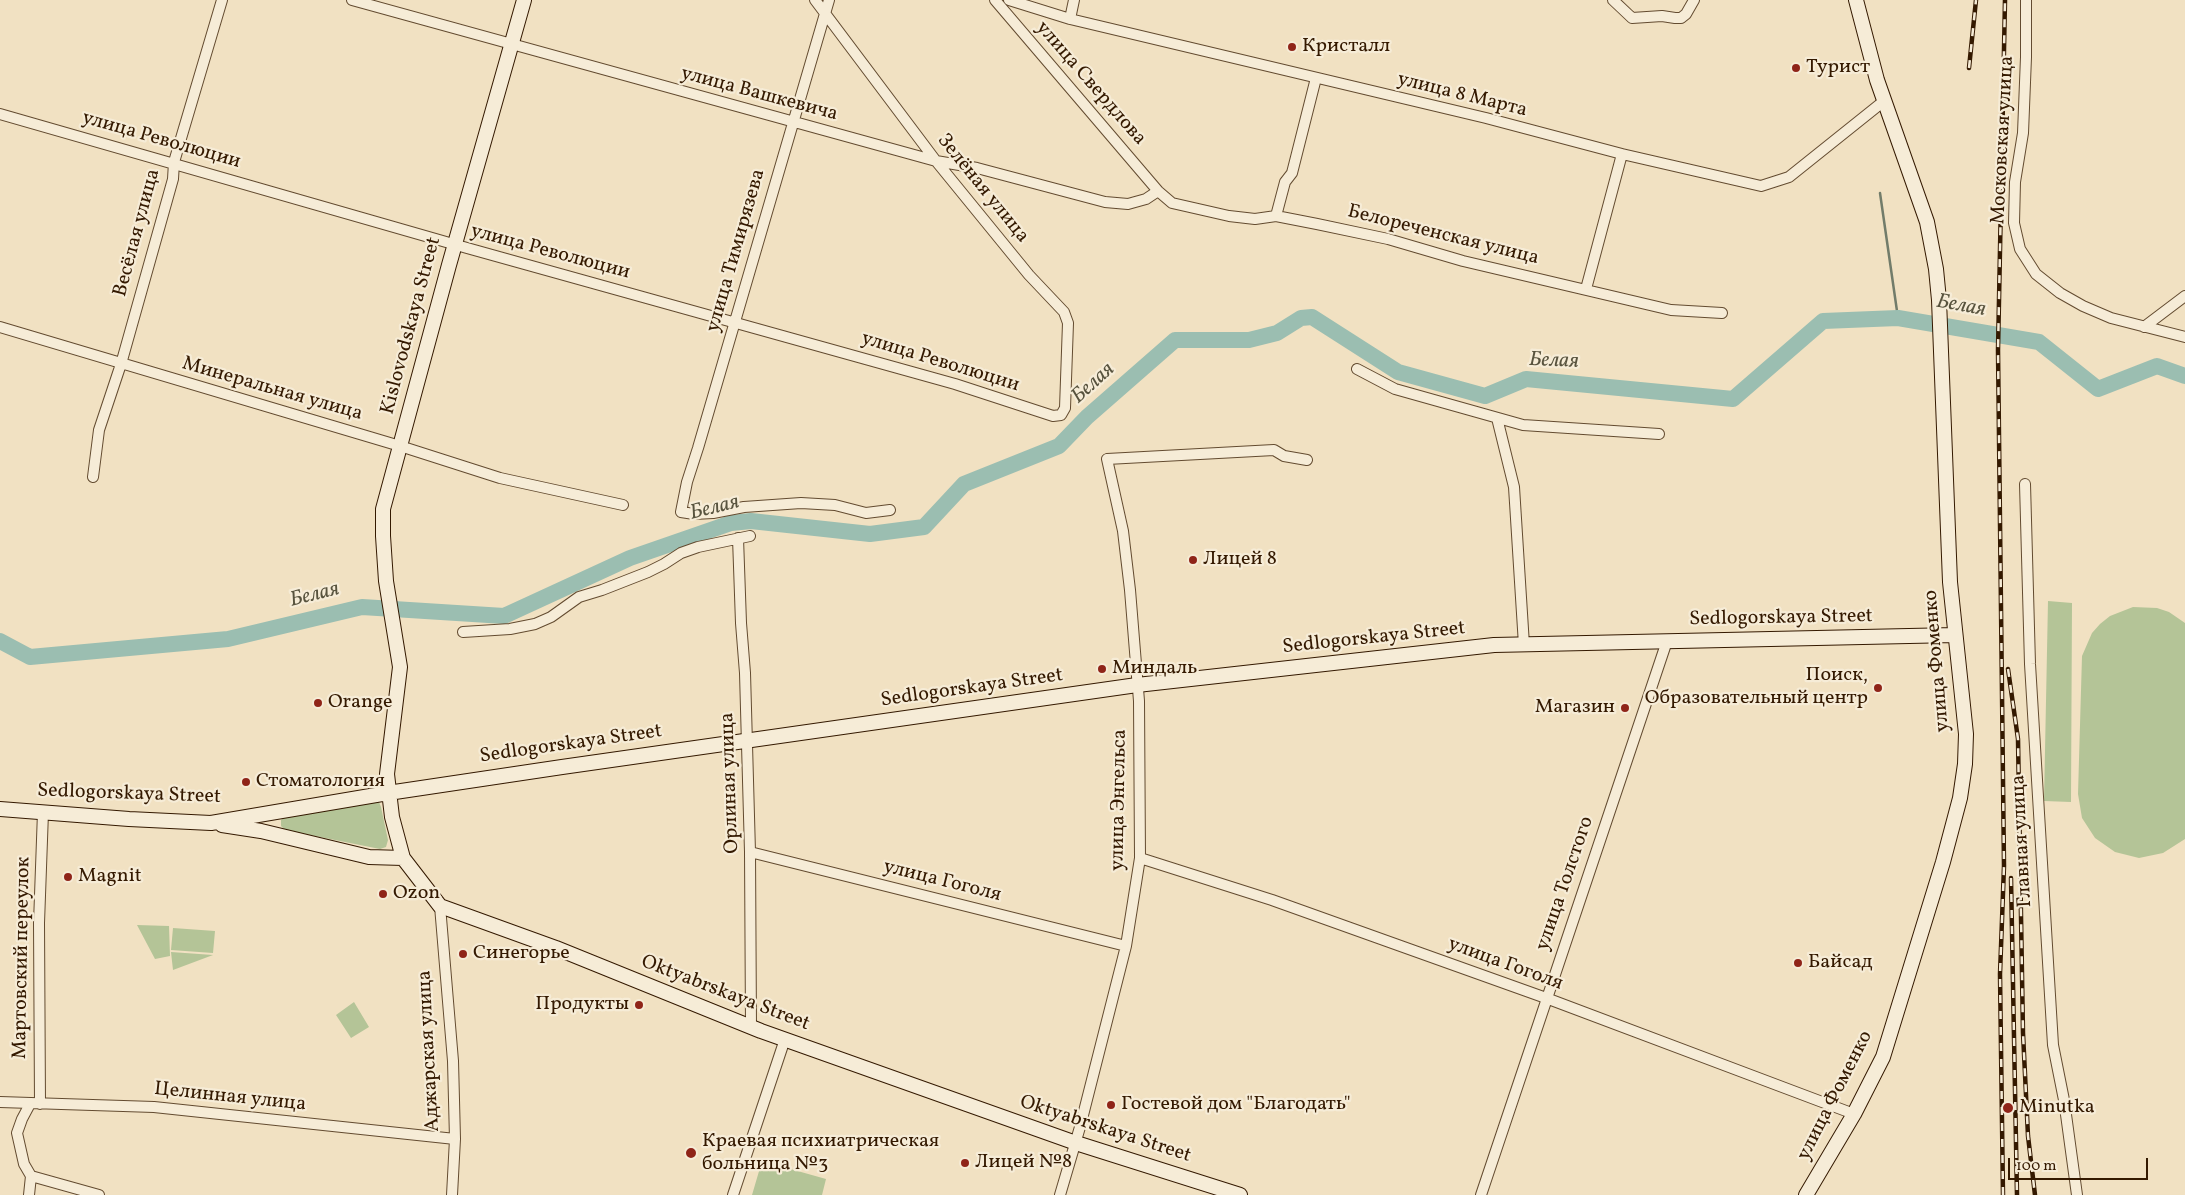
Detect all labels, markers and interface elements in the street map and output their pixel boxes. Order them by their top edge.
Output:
street label: улица Свердлова [1030,17,1150,151]
place label: Кристалл [1302,35,1390,59]
marker: Кристалл [1286,41,1298,53]
street label: Московская улица [1988,55,2020,225]
place label: Турист [1806,56,1870,80]
street label: улица Вашкевича [678,62,840,128]
marker: Турист [1790,62,1802,74]
street label: улица 8 Марта [1394,68,1530,124]
street label: улица Революции [79,107,243,175]
street label: Зелёная улица [931,130,1033,248]
street label: Весёлая улица [109,166,167,300]
street label: улица Тимирязева [702,167,772,335]
street label: Белореченская улица [1345,201,1541,271]
street label: улица Революции [468,220,632,286]
street label: Kislovodskaya Street [377,235,447,417]
water label: Белая [1934,290,1988,324]
street label: улица Революции [858,328,1022,398]
water label: Белая [1529,349,1579,375]
street label: Минеральная улица [179,353,365,427]
water label: Белая [1067,358,1121,410]
water label: Белая [688,491,742,527]
place label: Лицей 8 [1203,548,1277,572]
marker: Лицей 8 [1187,554,1199,566]
water label: Белая [288,578,342,614]
street label: улица Фоменко [1920,589,1956,733]
street label: Sedlogorskaya Street [1689,605,1873,633]
street label: Sedlogorskaya Street [1281,617,1467,661]
place label: Миндаль [1112,657,1197,681]
marker: Миндаль [1096,663,1108,675]
street label: Sedlogorskaya Street [879,664,1065,714]
place label: Поиск, Образовательный центр [1645,664,1868,711]
marker: Поиск, Образовательный центр [1872,682,1884,694]
place label: Orange [328,691,393,715]
place label: Магазин [1535,696,1615,720]
marker: Orange [312,697,324,709]
marker: Магазин [1619,702,1631,714]
street label: Орлиная улица [717,712,745,854]
street label: Sedlogorskaya Street [478,720,664,770]
street label: улица Энгельса [1107,729,1133,871]
place label: Стоматология [256,770,385,794]
street label: Главная улица [2008,774,2038,908]
marker: Стоматология [240,776,252,788]
street label: Sedlogorskaya Street [37,780,221,810]
street label: улица Толстого [1532,814,1600,954]
street label: улица Гоголя [881,856,1003,908]
street label: Мартовский переулок [9,857,37,1059]
place label: Magnit [78,865,142,889]
marker: Magnit [62,871,74,883]
place label: Ozon [393,882,440,906]
marker: Ozon [377,888,389,900]
street label: улица Гоголя [1444,933,1566,997]
place label: Синегорье [473,942,570,966]
marker: Синегорье [457,948,469,960]
street label: Oktyabrskaya Street [637,951,813,1037]
place label: Байсад [1808,951,1873,975]
marker: Байсад [1792,957,1804,969]
street label: Аджарская улица [414,970,446,1132]
place label: Продукты [535,993,629,1017]
marker: Продукты [633,999,645,1011]
street label: улица Фоменко [1793,1027,1879,1165]
street label: Целинная улица [153,1078,307,1118]
street label: Oktyabrskaya Street [1016,1091,1194,1169]
place label: Гостевой дом "Благодать" [1121,1093,1351,1117]
place label: Minutka [2019,1096,2095,1120]
marker: Гостевой дом "Благодать" [1105,1099,1117,1111]
marker: Minutka [2001,1101,2015,1115]
place label: Краевая психиатрическая больница №3 [702,1130,939,1177]
marker: Краевая психиатрическая больница №3 [684,1146,698,1160]
scale bar [2010,1148,2150,1180]
place label: Лицей №8 [975,1151,1072,1175]
text: 100 m [2016,1156,2056,1177]
marker: Лицей №8 [959,1157,971,1169]

